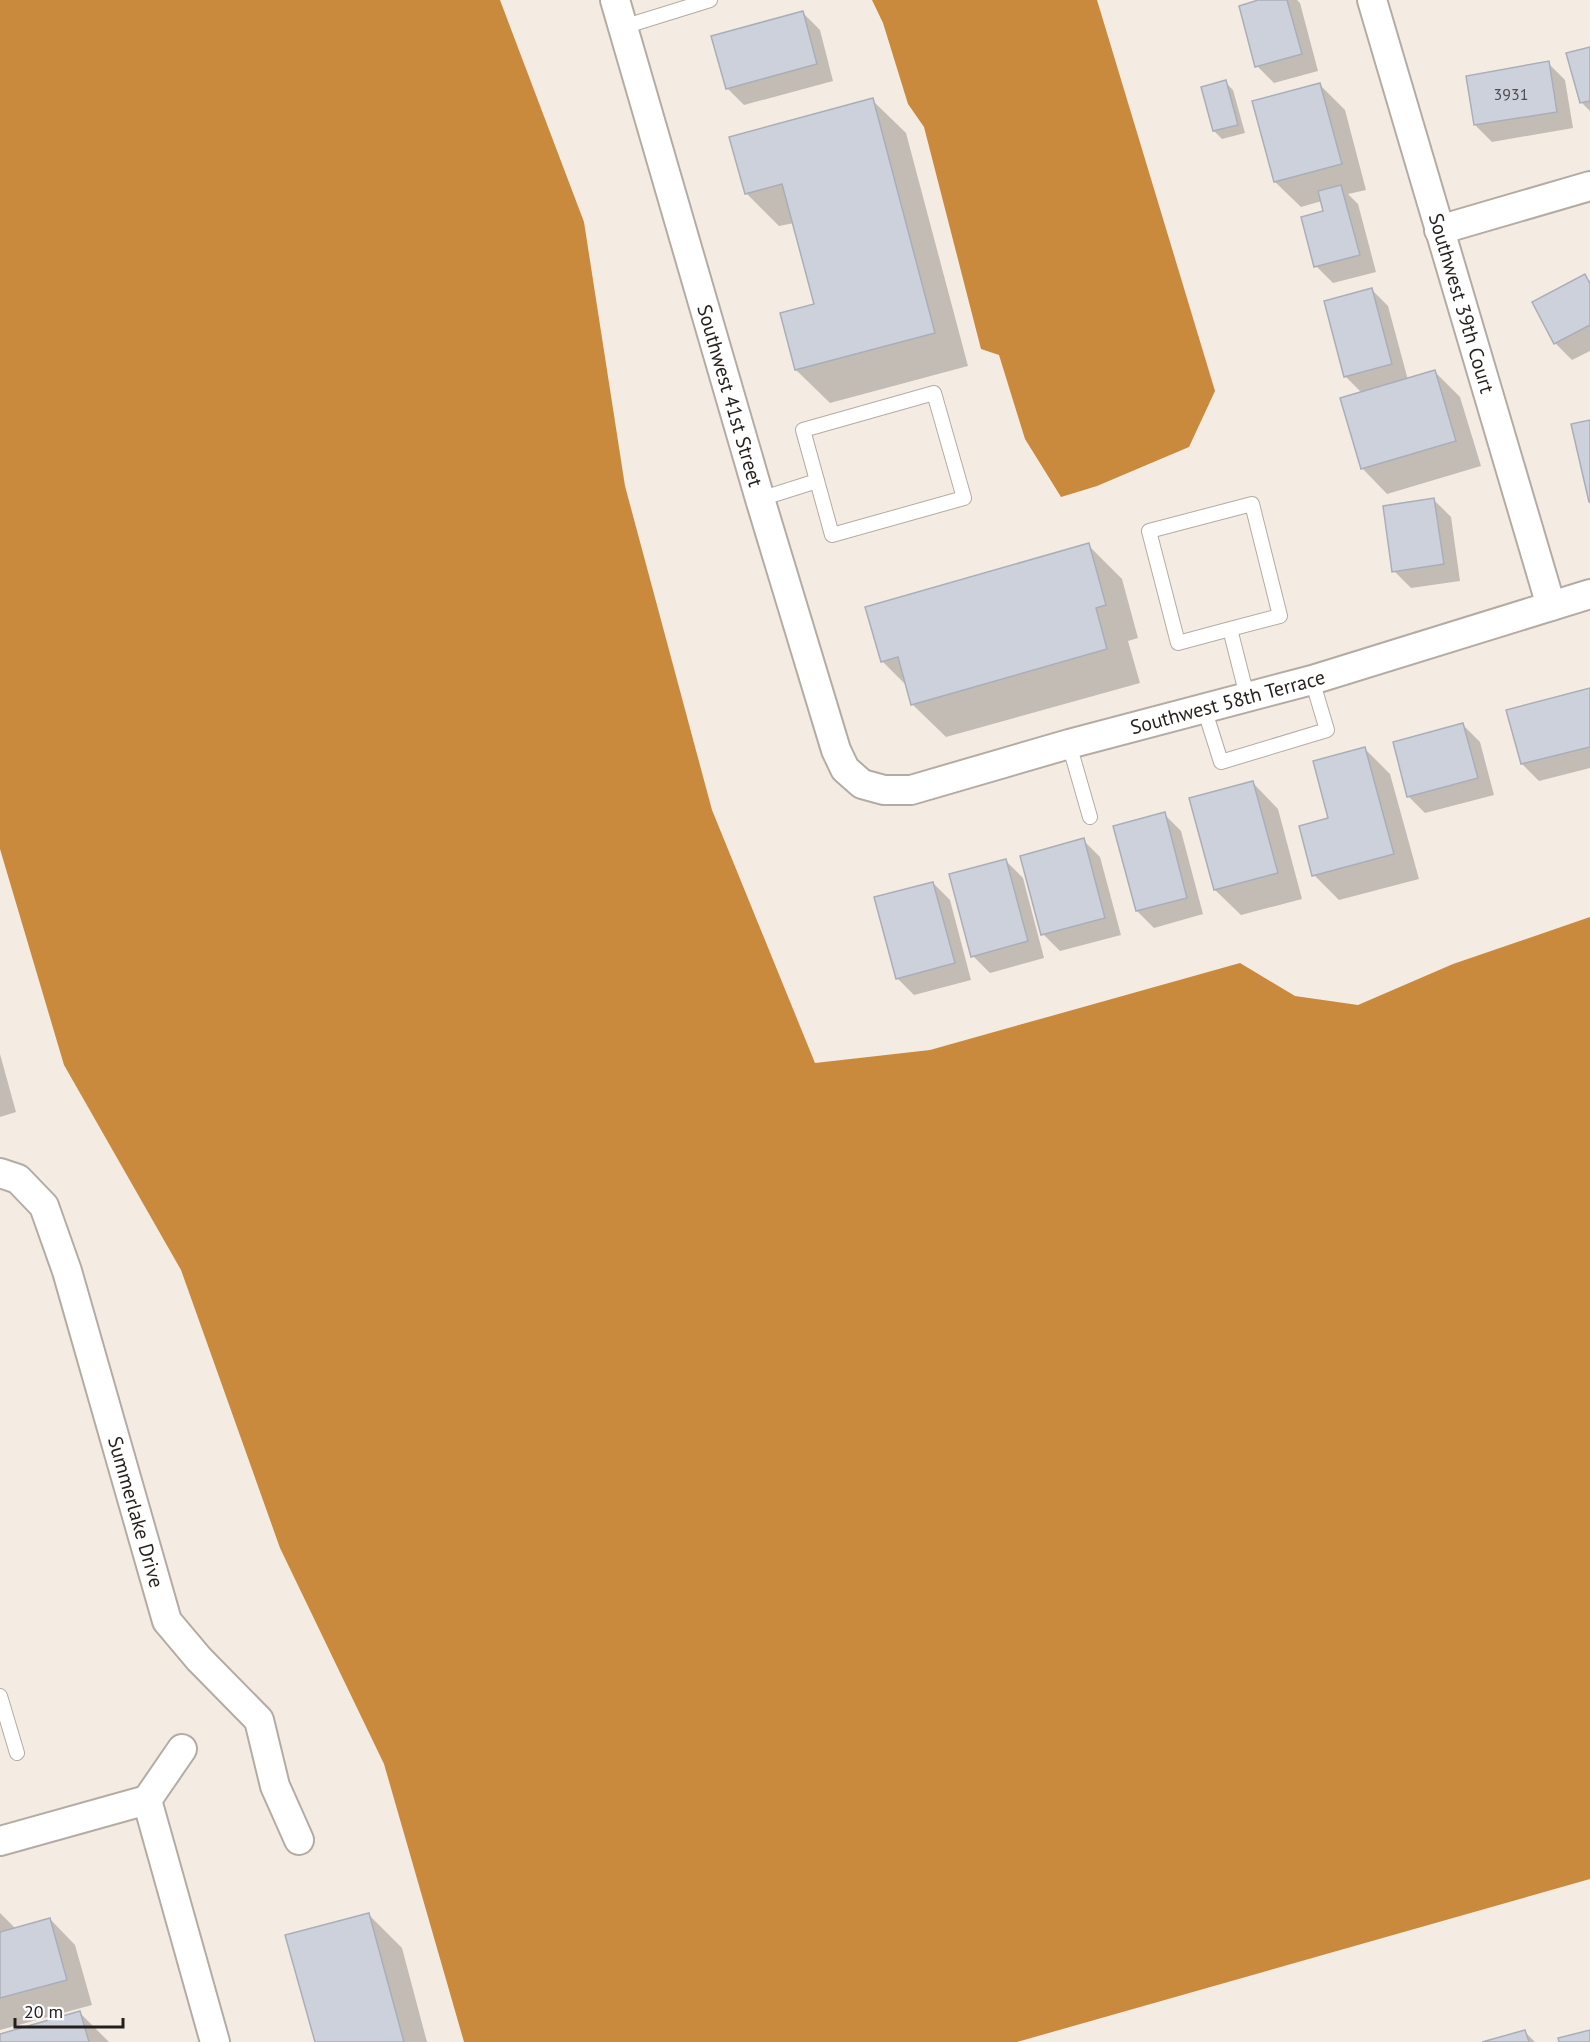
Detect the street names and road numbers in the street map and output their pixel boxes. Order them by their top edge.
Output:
street label: Southwest 39th Court [1423,210,1500,396]
street label: Southwest 41st Street [691,301,769,490]
street label: Southwest 58th Terrace [1127,664,1328,740]
street label: Summerlake Drive [102,1433,170,1591]

